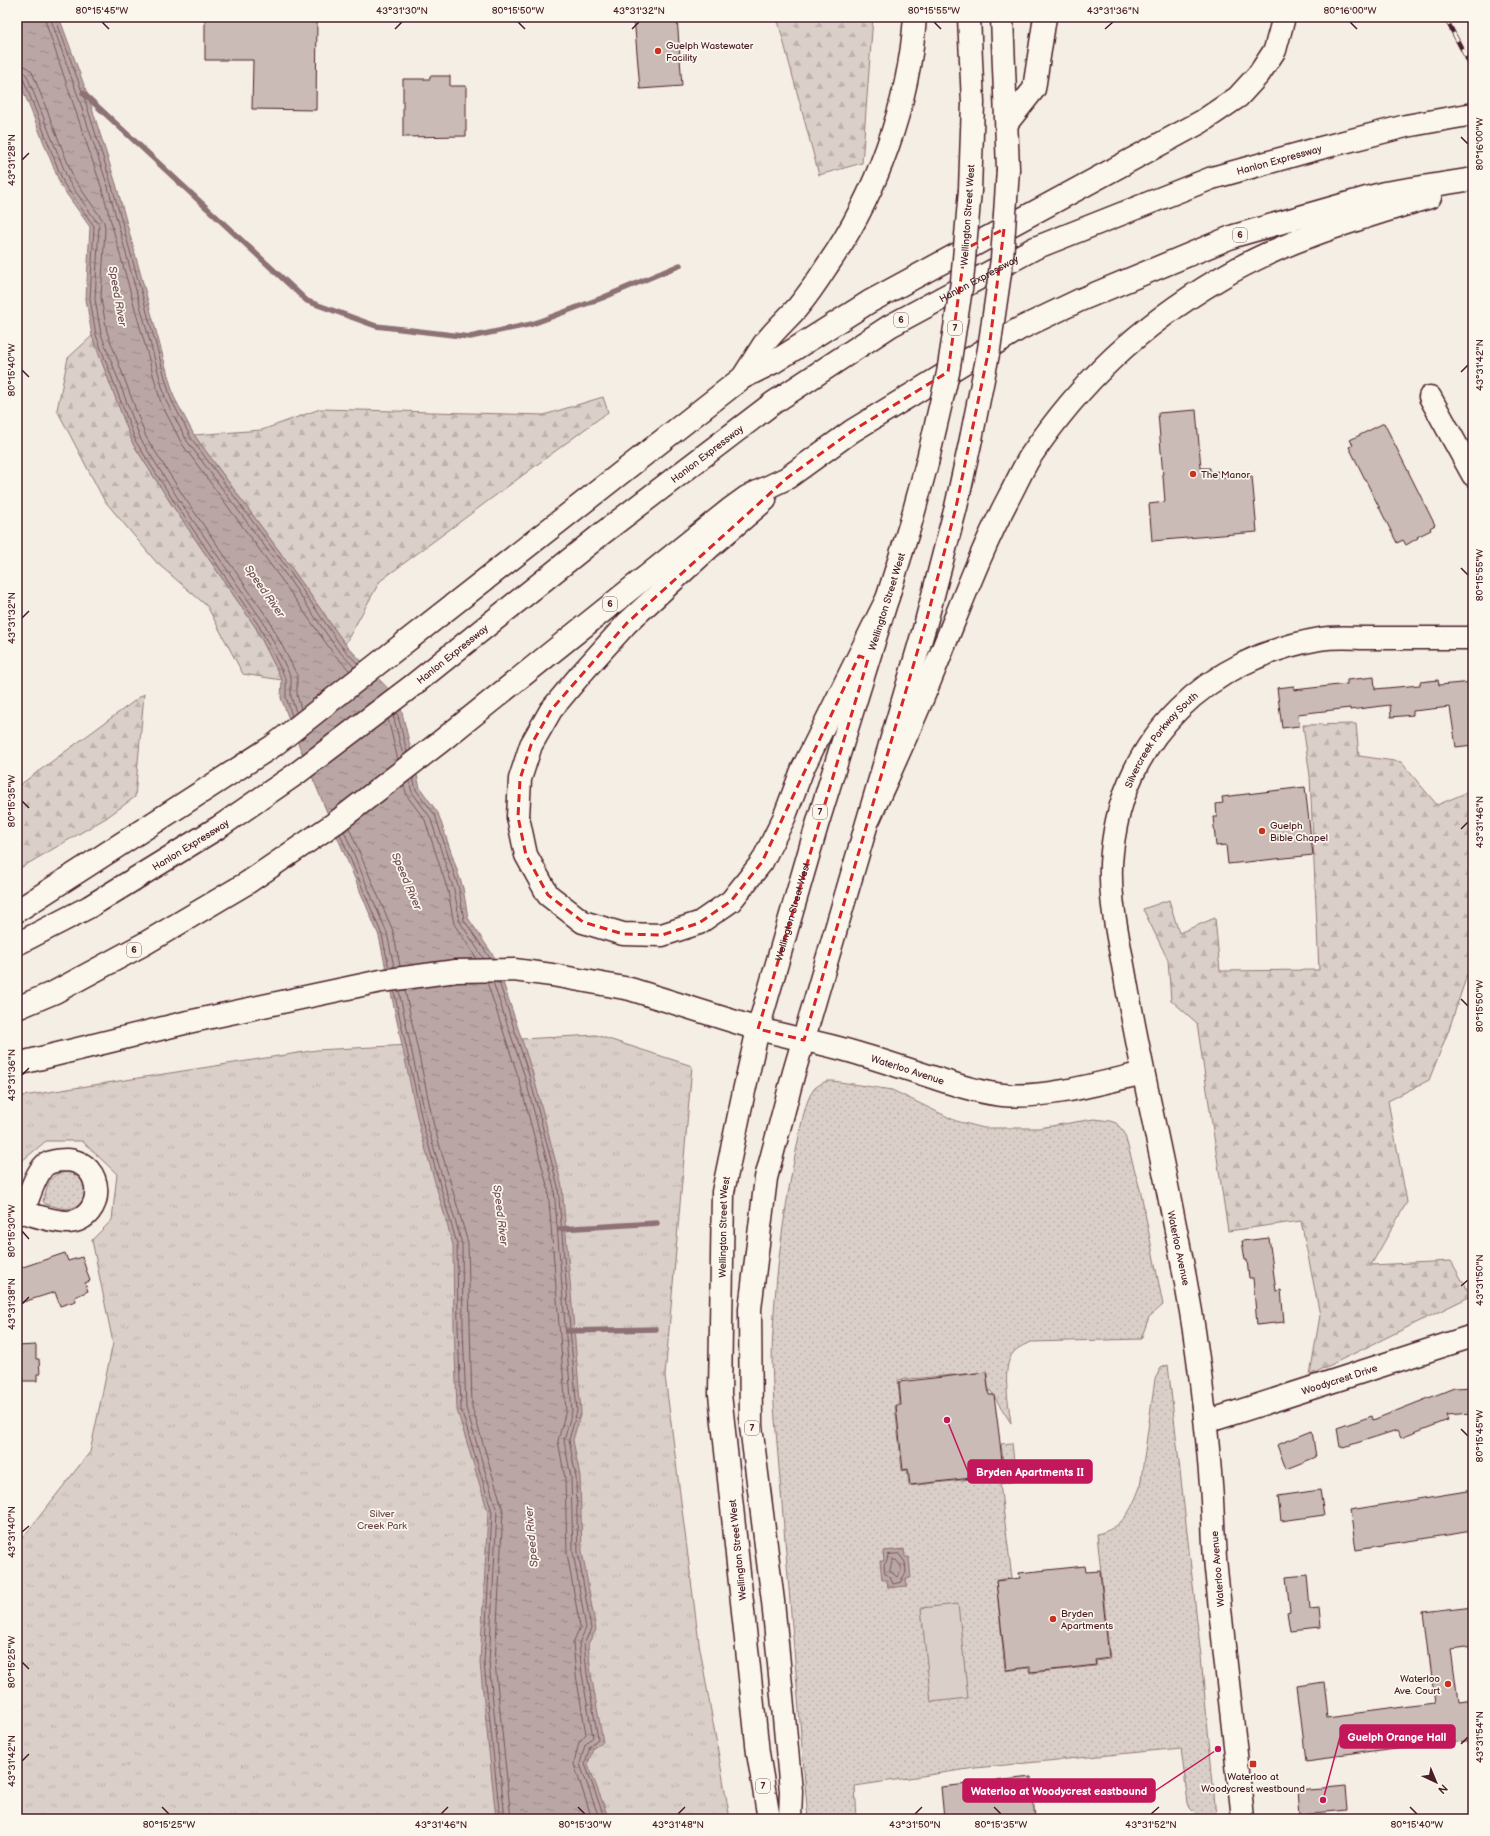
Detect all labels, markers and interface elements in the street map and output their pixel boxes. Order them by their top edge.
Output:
text: 80°15'45"W [76,5,128,17]
text: 43°31'30"N [376,5,428,17]
text: 80°15'50"W [492,5,544,17]
text: 43°31'32"N [613,5,665,17]
text: 80°15'55"W [908,5,960,17]
text: 43°31'36"N [1087,5,1139,17]
text: 80°16'00"W [1323,5,1377,17]
place label: Guelph Wastewater Facility [666,40,754,64]
marker: Guelph Wastewater Facility [653,46,663,56]
text: 80°16'00"W [1474,117,1486,171]
text: 43°31'28"N [6,134,18,186]
street label: Hanlon Expressway [1235,143,1324,178]
street label: Wellington Street West [958,164,978,266]
road number: 6 [1233,228,1247,242]
street label: Hanlon Expressway [937,253,1021,305]
water label: Speed River [106,265,129,328]
road number: 6 [894,313,908,327]
road number: 7 [948,321,962,335]
text: 43°31'42"N [1474,339,1486,391]
text: 80°15'40"W [6,344,18,396]
street label: Hanlon Expressway [669,423,746,486]
marker: The Manor [1188,469,1198,479]
place label: The Manor [1201,469,1251,481]
text: 80°15'55"W [1474,549,1486,601]
street label: Wellington Street West [866,551,908,652]
water label: Speed River [242,563,288,621]
text: 43°31'32"N [6,592,18,644]
road number: 6 [603,597,617,611]
street label: Hanlon Expressway [415,622,491,687]
street label: Silvercreek Parkway South [1123,689,1201,790]
text: 80°15'35"W [6,775,18,827]
text: 43°31'46"N [1474,796,1486,848]
road number: 7 [813,805,827,819]
street label: Hanlon Expressway [150,817,232,874]
place label: Guelph Bible Chapel [1270,820,1328,844]
marker: Guelph Bible Chapel [1257,826,1267,836]
water label: Speed River [389,851,425,913]
street label: Wellington Street West [773,861,813,962]
road number: 6 [127,943,141,957]
text: 80°15'50"W [1474,980,1486,1032]
text: 43°31'36"N [6,1049,18,1101]
street label: Waterloo Avenue [869,1053,946,1088]
street label: Wellington Street West [717,1175,733,1278]
water label: Speed River [490,1184,511,1247]
text: 80°15'30"W [6,1204,18,1258]
street label: Waterloo Avenue [1164,1210,1192,1287]
text: 43°31'50"N [1474,1254,1486,1306]
text: 43°31'38"N [6,1278,18,1330]
street label: Woodycrest Drive [1300,1362,1379,1398]
text: 80°15'45"W [1474,1410,1486,1462]
road number: 7 [745,1421,759,1435]
callout: Bryden Apartments II [968,1460,1092,1483]
text: Bryden Apartments II [976,1466,1084,1479]
street label: Wellington Street West [727,1499,749,1601]
water label: Speed River [522,1505,541,1568]
text: 43°31'40"N [6,1506,18,1558]
park label: Silver Creek Park [357,1508,407,1532]
street label: Waterloo Avenue [1209,1530,1227,1607]
place label: Bryden Apartments [1061,1608,1113,1632]
marker: Bryden Apartments [1048,1614,1058,1624]
text: 80°15'25"W [6,1636,18,1688]
place label: Waterloo Ave. Court [1394,1673,1440,1697]
marker: Waterloo Ave. Court [1443,1679,1453,1689]
text: 43°31'54"N [1474,1711,1486,1763]
callout: Guelph Orange Hall [1340,1725,1455,1748]
text: Guelph Orange Hall [1348,1731,1447,1744]
text: 43°31'42"N [6,1735,18,1787]
marker: Waterloo at Woodycrest westbound [1248,1759,1258,1769]
north arrow [1416,1762,1456,1802]
place label: Waterloo at Woodycrest westbound [1201,1771,1305,1795]
road number: 7 [756,1779,770,1793]
callout: Waterloo at Woodycrest eastbound [963,1779,1155,1802]
text: N [1435,1781,1450,1796]
text: Waterloo at Woodycrest eastbound [971,1785,1147,1798]
text: 80°15'25"W [143,1819,195,1831]
text: 43°31'46"N [415,1819,467,1831]
text: 80°15'30"W [558,1819,612,1831]
text: 43°31'48"N [652,1819,704,1831]
text: 43°31'50"N [889,1819,941,1831]
text: 80°15'35"W [975,1819,1027,1831]
text: 43°31'52"N [1125,1819,1177,1831]
text: 80°15'40"W [1391,1819,1443,1831]

